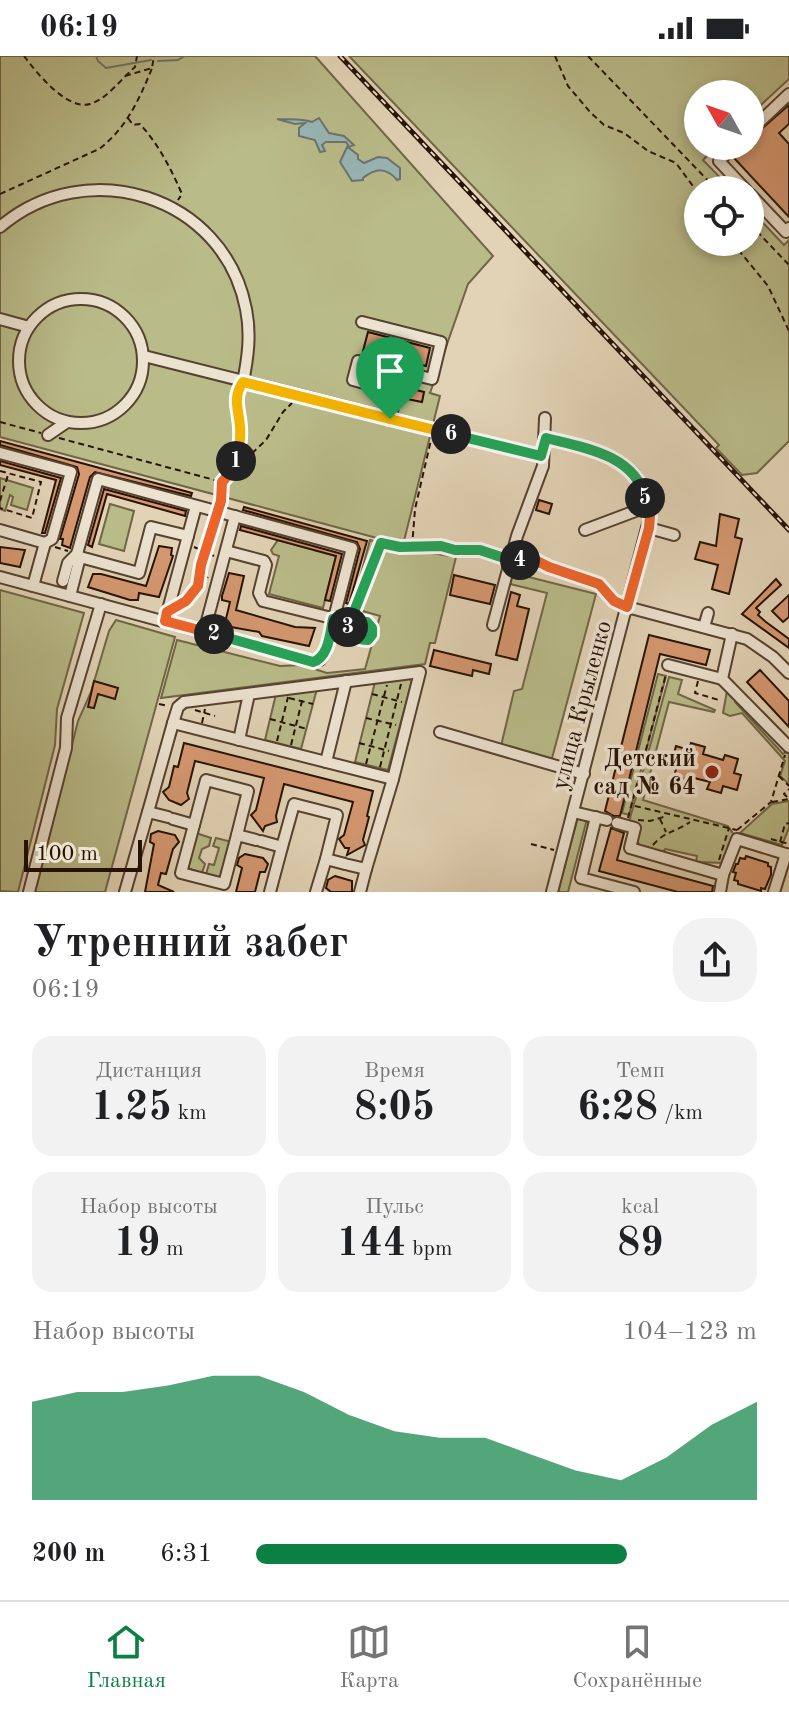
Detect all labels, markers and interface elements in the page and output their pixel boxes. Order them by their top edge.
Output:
text: 06:19 [40,13,118,43]
north arrow [684,80,764,160]
map controls [684,80,764,256]
button: locate [684,176,764,256]
pin [356,337,424,419]
icon: arrive [368,349,412,393]
pin: 6 [431,414,471,454]
text: 6 [445,423,457,445]
pin: 1 [216,441,256,481]
text: 1 [230,450,242,472]
pin: 5 [625,478,665,518]
text: 5 [639,487,651,509]
pin: 4 [500,540,540,580]
text: 4 [514,549,526,571]
pin: 3 [328,607,368,647]
pin: 2 [194,614,234,654]
text: 3 [342,616,354,638]
street label: улица Крыленко [549,618,617,793]
text: 2 [208,623,220,645]
place label: Детский сад № 64 [593,748,696,800]
marker: Детский сад № 64 [703,763,721,781]
scale bar [24,836,142,872]
text: 100 m [36,843,98,865]
button: share [673,918,757,1002]
text: Утренний забег [32,922,348,966]
text: 06:19 [32,977,100,1003]
text: Дистанция [96,1060,202,1082]
text: Время [364,1060,425,1082]
text: Темп [616,1060,665,1082]
text: 1.25 [91,1089,172,1129]
text: 8:05 [354,1089,435,1129]
text: 6:28 [577,1089,658,1129]
text: km [172,1102,207,1124]
text: /km [658,1102,703,1124]
text: Набор высоты [80,1196,218,1218]
text: Пульс [365,1196,424,1218]
text: kcal [621,1196,659,1218]
text: 19 [114,1225,160,1265]
text: 144 [337,1225,406,1265]
text: 89 [617,1225,663,1265]
text: m [160,1238,184,1260]
text: bpm [406,1238,452,1260]
text: Набор высоты [32,1319,195,1345]
text: 104–123 m [622,1319,757,1345]
text: 200 m [32,1541,105,1567]
text: 6:31 [160,1541,213,1567]
tab: Главная [87,1620,166,1695]
tab: Карта [339,1620,399,1695]
tab: Сохранённые [572,1620,702,1695]

